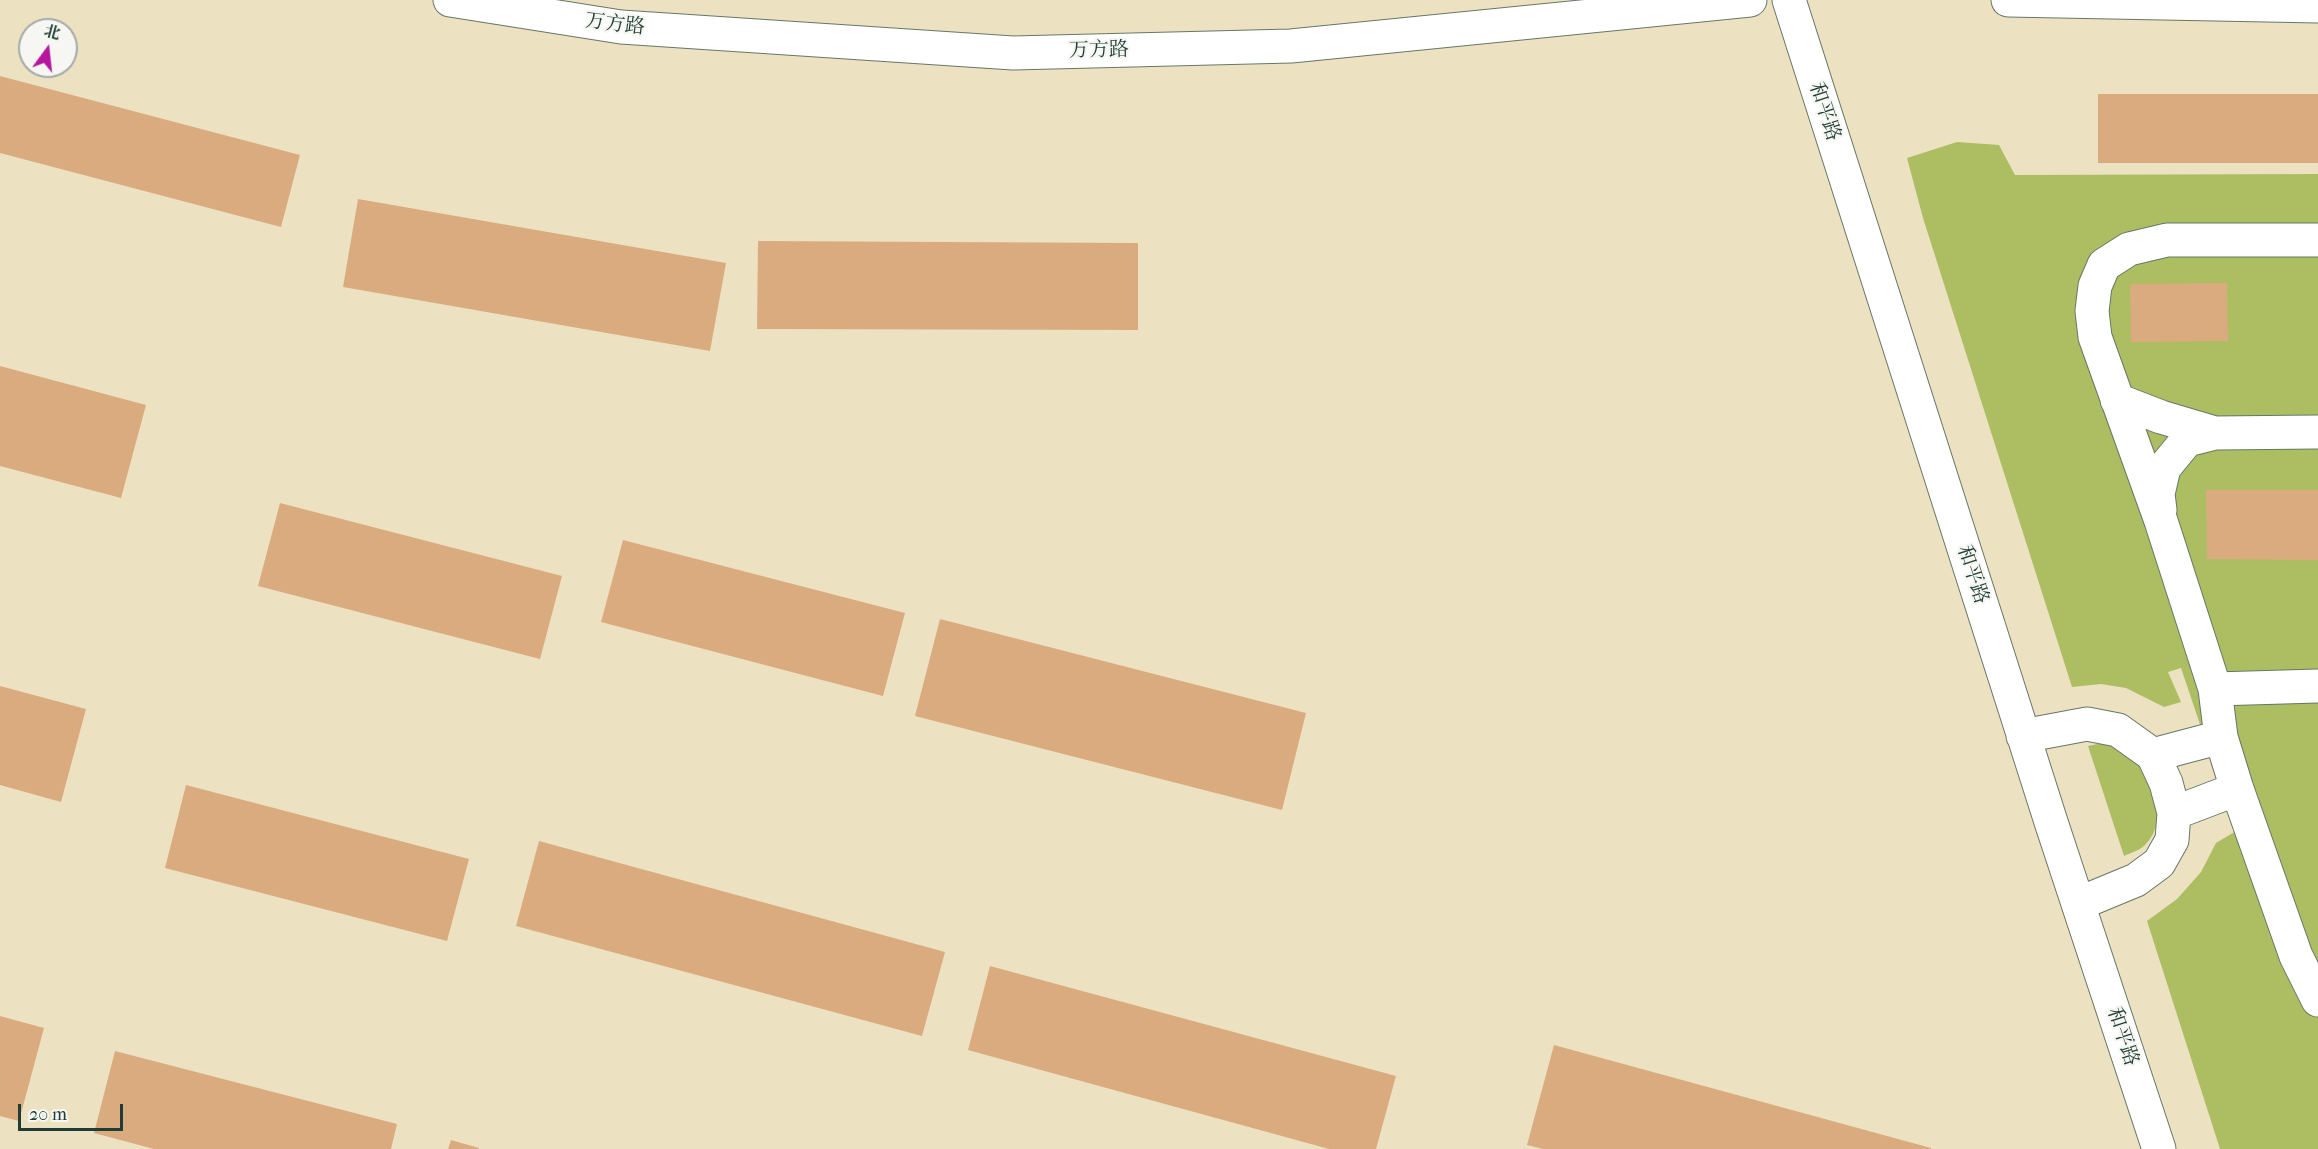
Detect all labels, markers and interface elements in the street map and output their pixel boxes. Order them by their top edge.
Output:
street label: 万方路 [584,9,646,41]
north arrow [18,18,78,78]
text: 北 [42,21,62,43]
street label: 万方路 [1069,38,1129,64]
street label: 和平路 [1803,80,1845,144]
street label: 和平路 [1951,543,1993,607]
street label: 和平路 [2101,1005,2143,1069]
scale bar [21,1092,126,1130]
text: 20 m [29,1104,67,1125]

